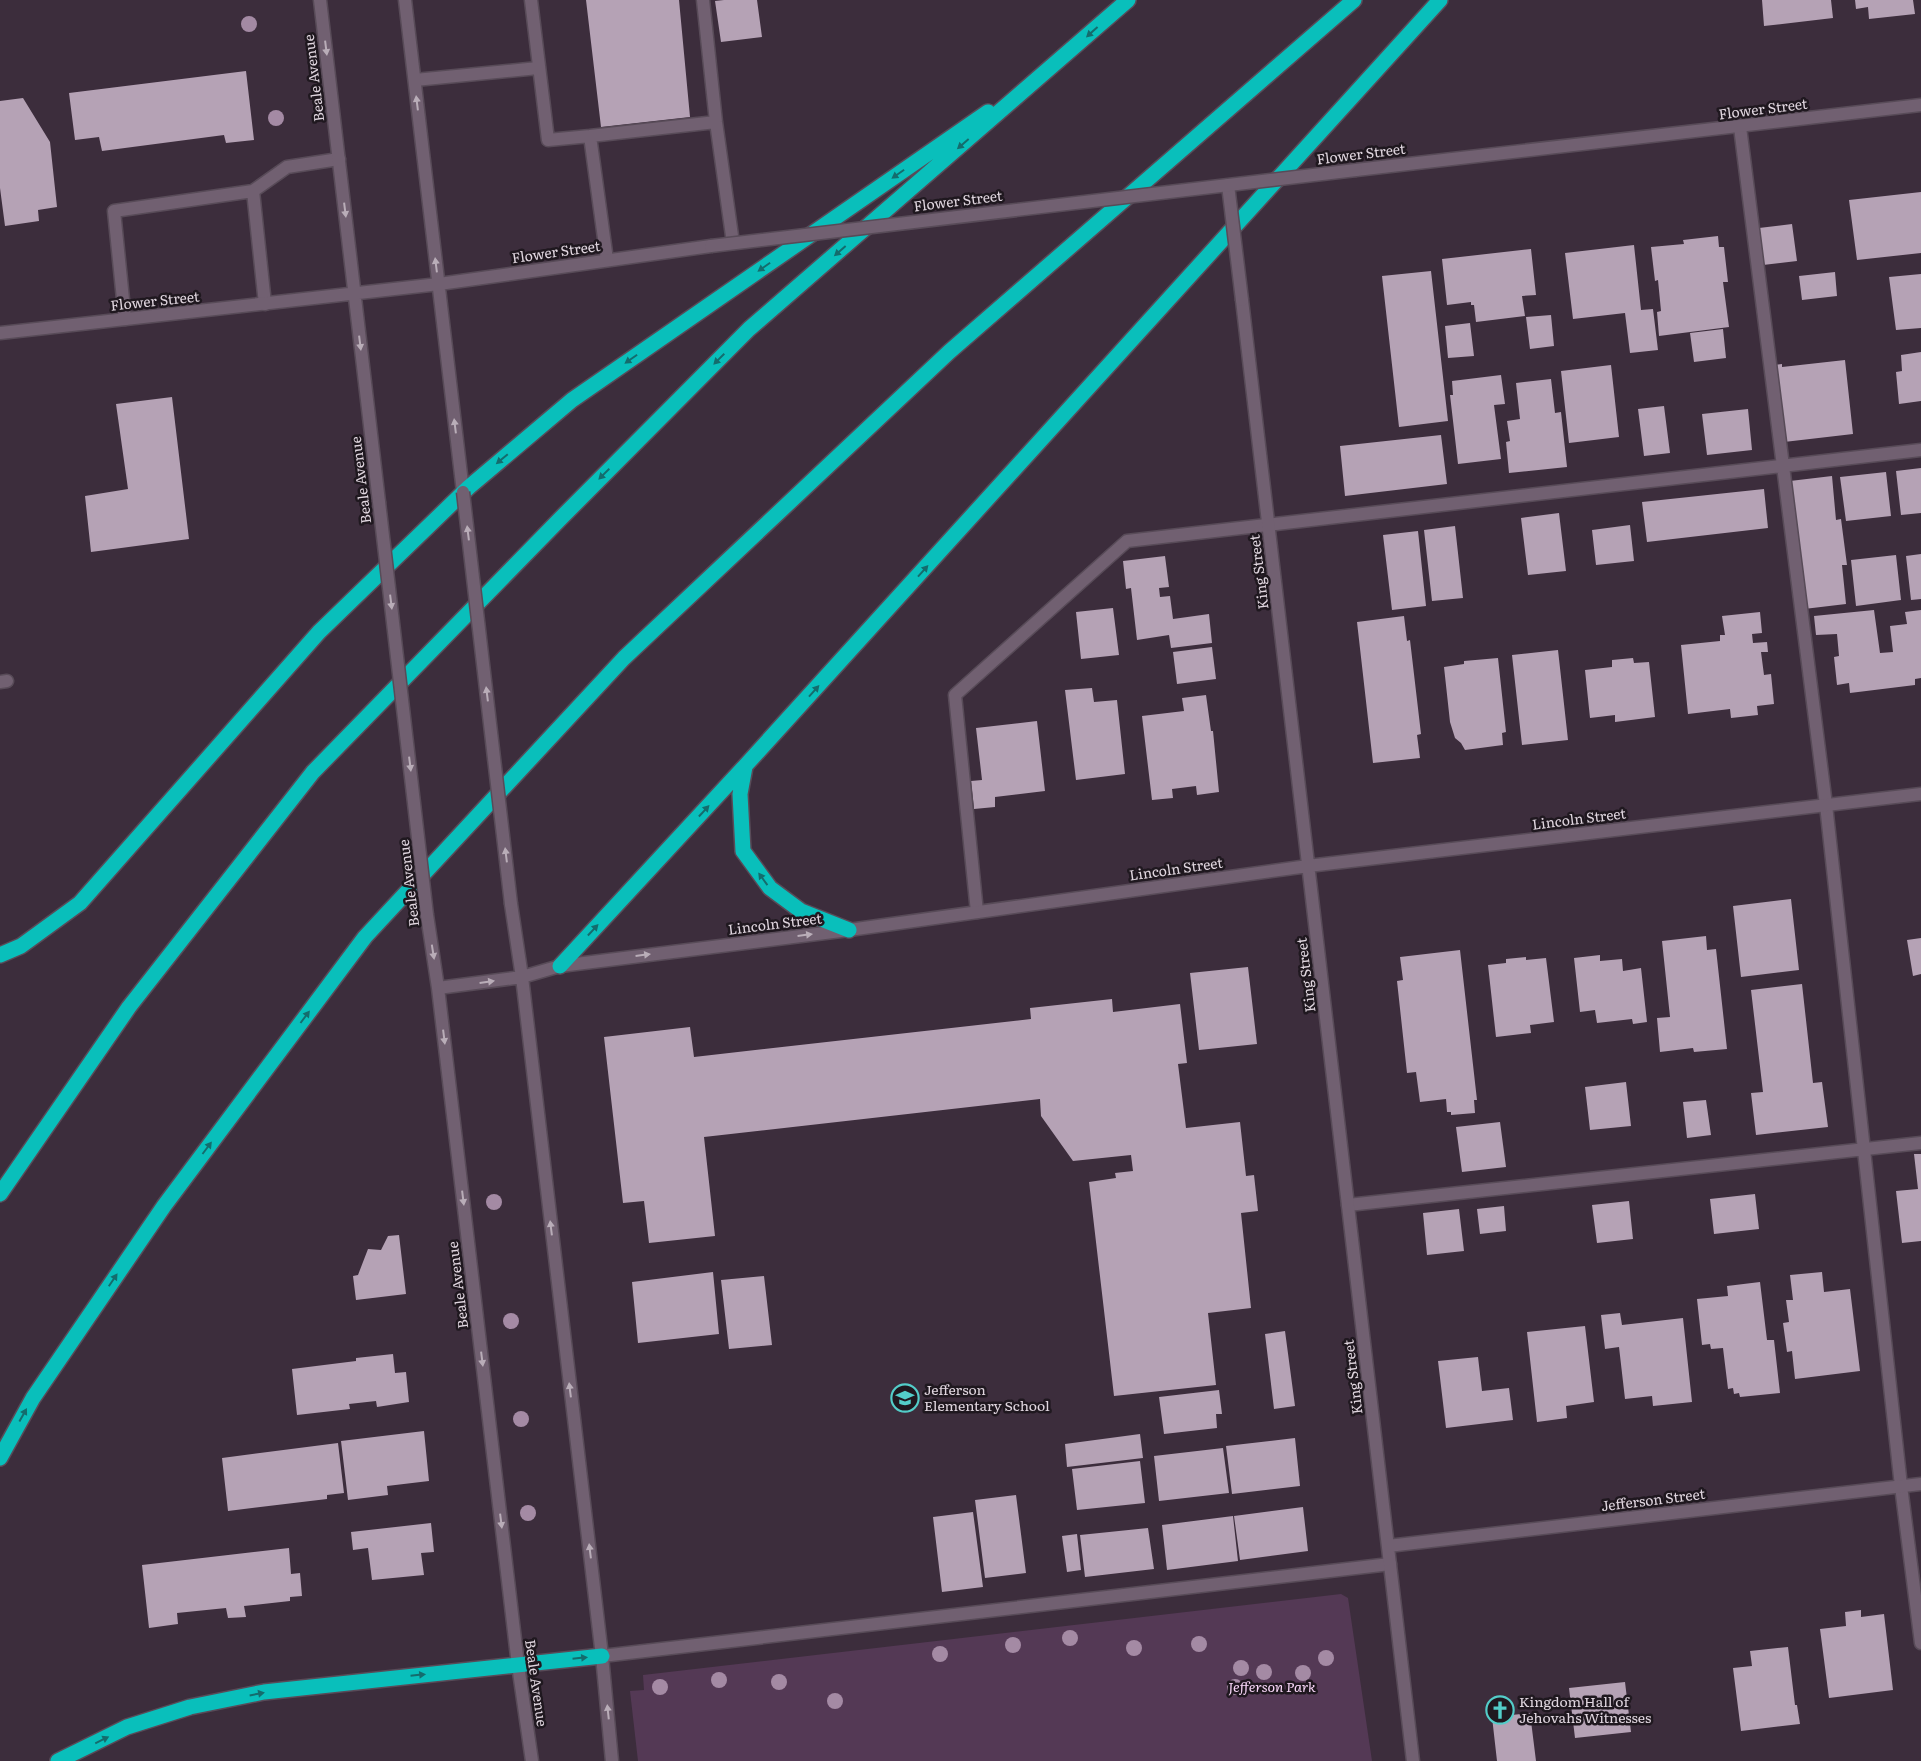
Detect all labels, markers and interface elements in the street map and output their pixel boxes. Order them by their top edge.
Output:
one-way arrow [1085,27,1098,38]
street label: Beale Avenue [298,33,328,123]
one-way arrow [322,41,330,57]
street label: Flower Street [1717,93,1809,123]
one-way arrow [413,95,421,111]
street label: Flower Street [1315,138,1407,168]
one-way arrow [957,139,970,150]
one-way arrow [891,169,905,179]
street label: Flower Street [912,185,1004,215]
one-way arrow [341,202,349,218]
street label: Flower Street [510,235,602,267]
one-way arrow [834,245,847,256]
one-way arrow [432,256,440,272]
one-way arrow [758,262,771,272]
street label: Flower Street [109,285,201,315]
one-way arrow [356,335,364,351]
one-way arrow [714,353,726,365]
one-way arrow [624,354,638,364]
one-way arrow [451,418,459,434]
street label: Beale Avenue [345,435,375,525]
one-way arrow [496,453,509,464]
one-way arrow [599,468,611,480]
one-way arrow [464,524,472,540]
street label: King Street [1243,533,1273,611]
one-way arrow [917,565,929,577]
one-way arrow [387,595,395,611]
one-way arrow [808,685,820,697]
one-way arrow [483,686,491,702]
one-way arrow [406,756,414,772]
street label: Lincoln Street [1531,802,1627,834]
one-way arrow [698,805,710,817]
street label: Beale Avenue [393,838,423,928]
one-way arrow [502,847,510,863]
street label: Lincoln Street [1128,851,1224,884]
one-way arrow [758,873,769,886]
street label: Lincoln Street [727,907,823,939]
one-way arrow [587,924,599,936]
one-way arrow [797,931,813,939]
street label: King Street [1290,936,1320,1014]
one-way arrow [429,944,437,960]
one-way arrow [636,951,652,959]
one-way arrow [479,978,495,986]
one-way arrow [299,1011,310,1024]
one-way arrow [440,1029,448,1045]
one-way arrow [202,1142,213,1155]
one-way arrow [459,1190,467,1206]
one-way arrow [547,1220,555,1236]
street label: Beale Avenue [442,1240,472,1330]
one-way arrow [108,1273,118,1287]
street label: King Street [1337,1338,1367,1416]
one-way arrow [478,1352,486,1368]
place label: Jefferson Elementary School [924,1379,1050,1415]
one-way arrow [566,1381,574,1397]
school or university icon: Jefferson Elementary School [890,1383,920,1413]
one-way arrow [19,1408,27,1423]
street label: Jefferson Street [1600,1483,1706,1515]
one-way arrow [497,1513,505,1529]
one-way arrow [585,1543,593,1559]
street label: Beale Avenue [521,1638,553,1728]
one-way arrow [572,1654,588,1662]
one-way arrow [411,1671,427,1679]
park label: Jefferson Park [1228,1676,1316,1696]
one-way arrow [249,1689,265,1697]
place label: Kingdom Hall of Jehovahs Witnesses [1519,1691,1651,1727]
church icon: Kingdom Hall of Jehovahs Witnesses [1485,1695,1515,1725]
one-way arrow [603,1704,611,1720]
one-way arrow [95,1735,109,1743]

